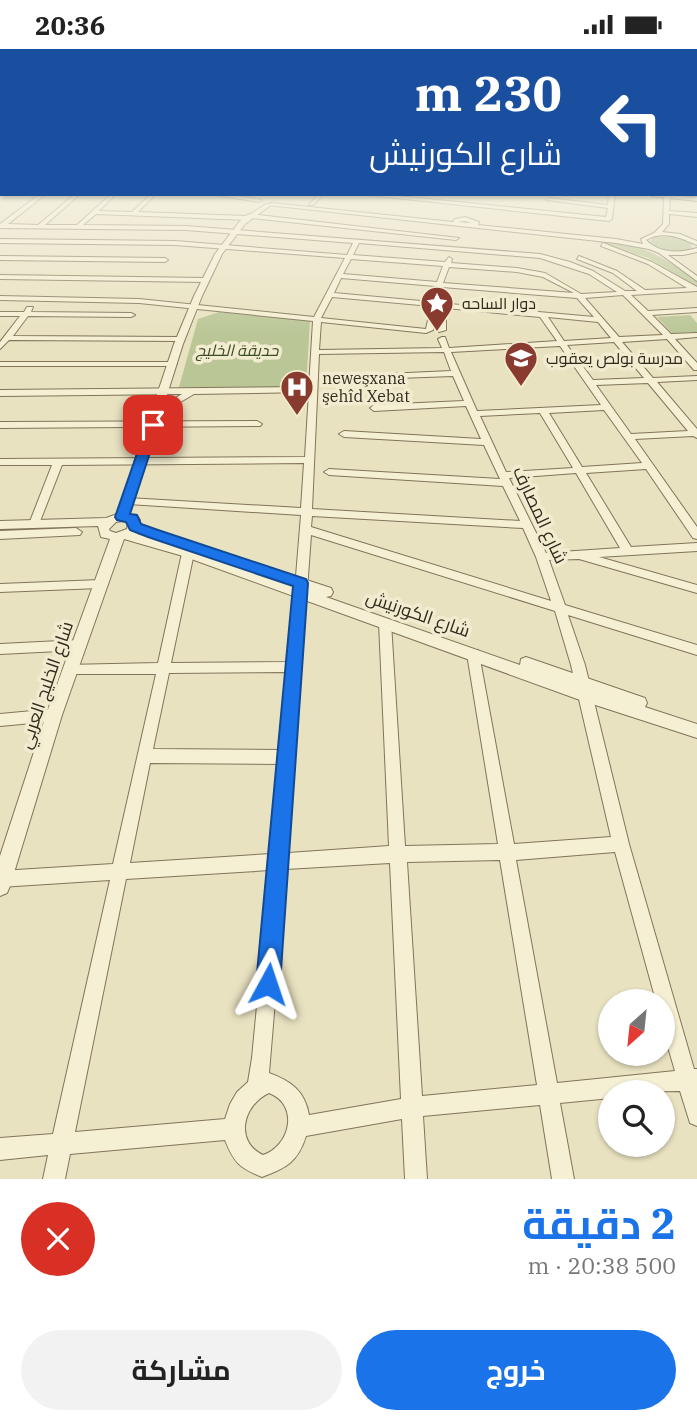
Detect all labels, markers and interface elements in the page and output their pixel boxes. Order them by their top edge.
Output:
text: 20:36 [35,8,105,42]
text: 230 m [415,61,562,124]
icon: left [586,77,677,168]
text: شارع الكورنيش [369,132,562,174]
place icon: دوار الساحه [418,284,456,333]
place label: دوار الساحه [462,293,536,313]
school or university icon: مدرسة بولص يعقوب [502,339,540,388]
park label: حديقة الخليج [195,340,279,362]
place label: مدرسة بولص يعقوب [546,348,683,369]
hospital icon: neweşxana şehîd Xebat [278,368,316,417]
place label: neweşxana şehîd Xebat [322,368,410,406]
pin [123,395,183,455]
icon: arrive [134,406,172,444]
street label: شارع المصارف [507,462,573,568]
street label: شارع الكورنيش [363,585,473,643]
street label: شارع الخليج العربي [13,618,81,753]
position arrow [231,947,305,1021]
north arrow [598,989,676,1066]
map controls [598,989,675,1157]
button: search [598,1080,675,1157]
text: 2 دقيقة [522,1196,676,1251]
button: close [21,1202,95,1276]
text: 500 m · 20:38 [527,1250,676,1280]
button: مشاركة [21,1330,342,1410]
button: خروج [356,1330,676,1410]

